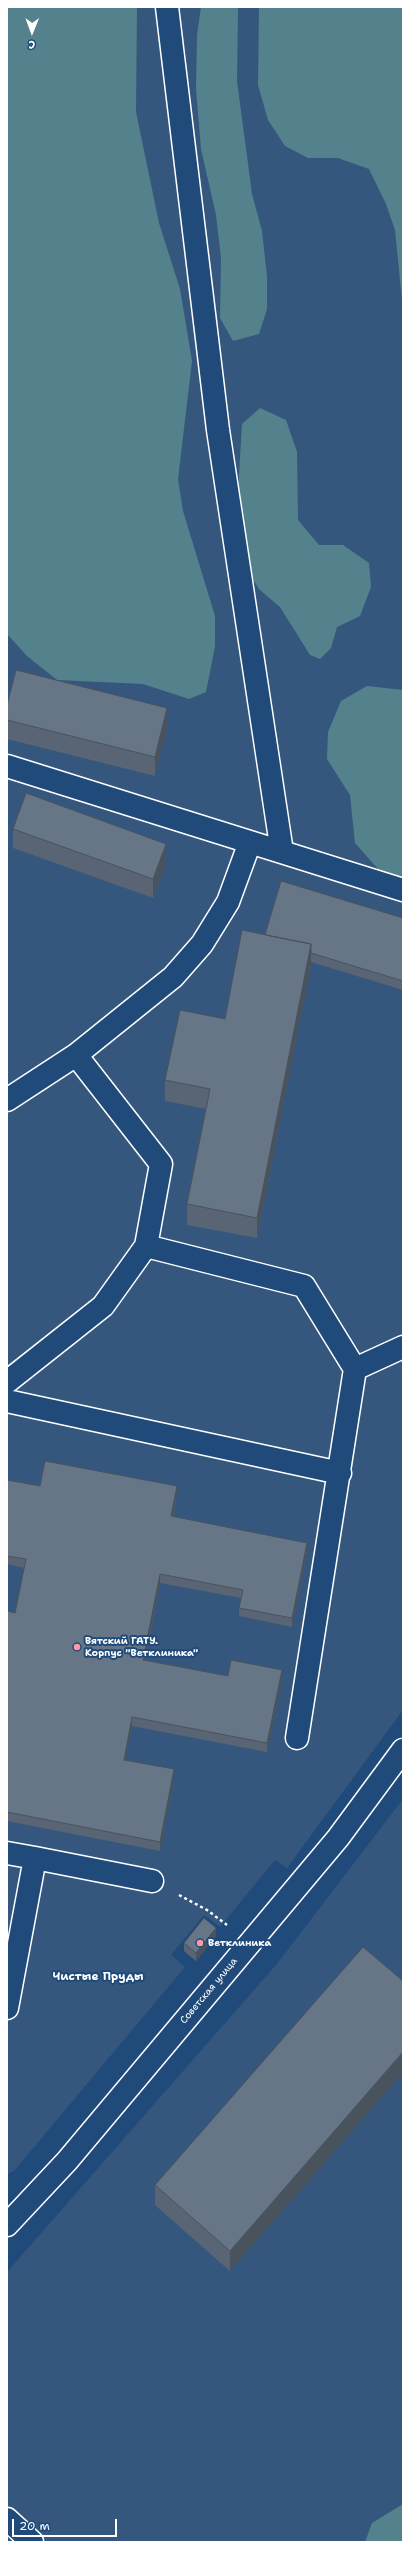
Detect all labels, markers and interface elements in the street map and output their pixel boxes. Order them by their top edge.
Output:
north arrow [12,12,52,52]
text: С [28,37,35,52]
place label: Вятский ГАТУ. Корпус "Ветклиника" [85,1635,198,1658]
marker: Вятский ГАТУ. Корпус "Ветклиника" [72,1642,82,1652]
place label: Ветклиника [208,1937,271,1949]
marker: Ветклиника [195,1938,205,1948]
street label: Советская улица [178,1955,240,2027]
district label: Чистые Пруды [53,1970,143,1984]
scale bar [14,2511,119,2537]
text: 20 m [19,2518,50,2534]

